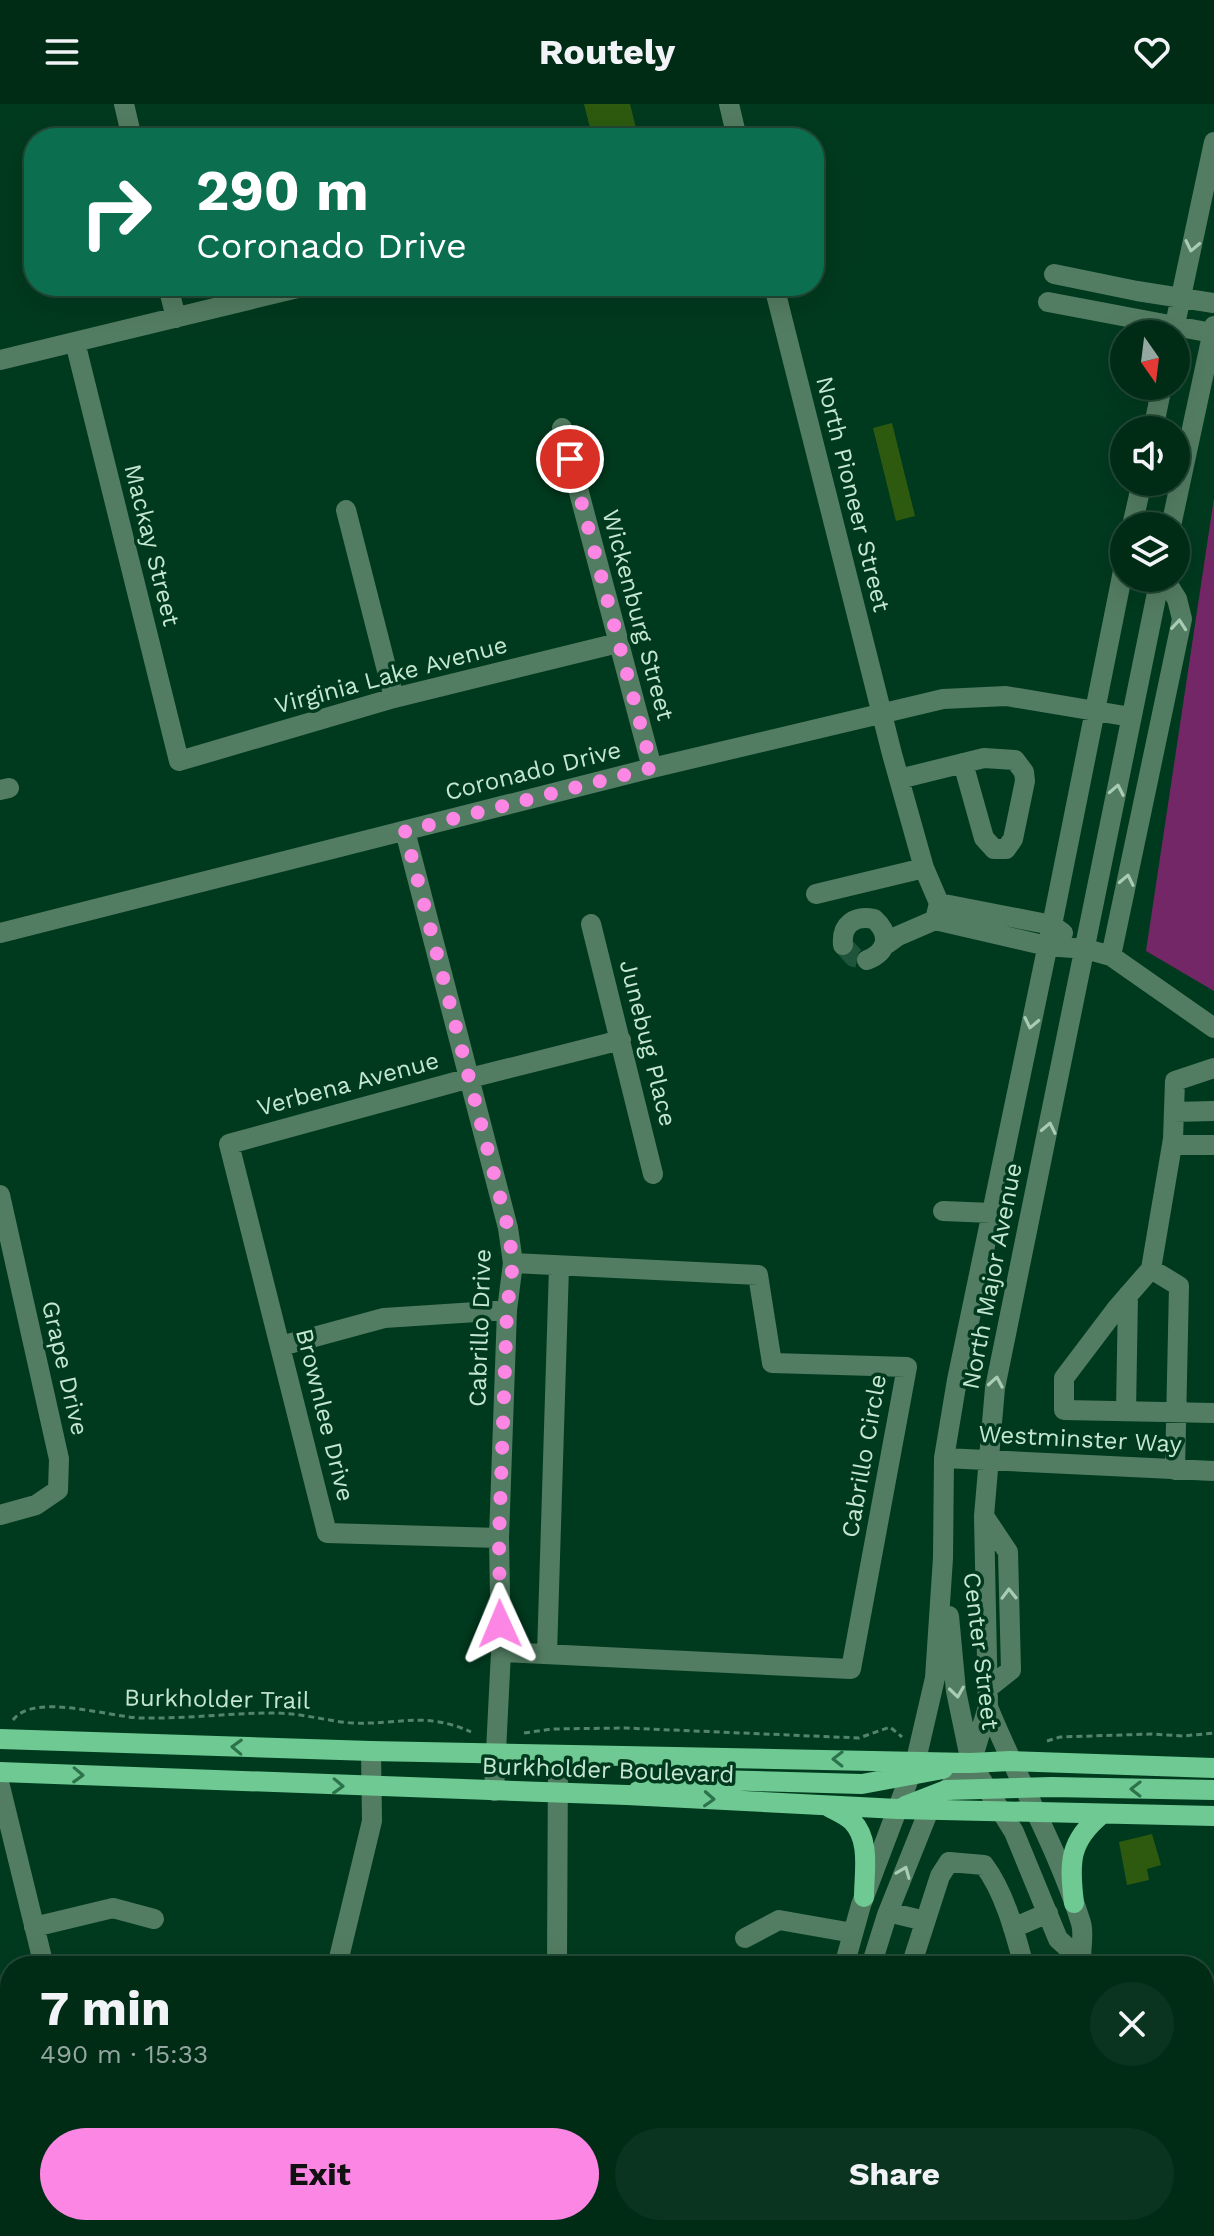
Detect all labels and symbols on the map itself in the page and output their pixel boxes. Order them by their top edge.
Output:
one-way arrow [1184,239,1201,252]
north arrow [1110,320,1190,400]
street label: North Pioneer Street [810,373,896,615]
pin [536,425,604,493]
street label: Mackay Street [118,461,186,629]
street label: Wickenburg Street [596,507,680,723]
one-way arrow [1170,619,1187,632]
street label: Virginia Lake Avenue [272,630,510,720]
street label: Coronado Drive [442,736,624,806]
one-way arrow [1107,784,1124,797]
one-way arrow [1118,874,1135,887]
street label: Junebug Place [614,957,682,1129]
one-way arrow [1024,1016,1041,1029]
street label: Verbena Avenue [254,1046,442,1122]
one-way arrow [1040,1122,1057,1135]
street label: North Major Avenue [956,1160,1028,1392]
street label: Cabrillo Drive [463,1248,497,1408]
street label: Grape Drive [36,1298,94,1438]
street label: Brownlee Drive [290,1326,360,1504]
street label: Cabrillo Circle [836,1372,892,1540]
one-way arrow [987,1376,1004,1389]
street label: Westminster Way [978,1420,1183,1458]
street label: Center Street [957,1571,1005,1731]
position arrow [458,1582,542,1666]
one-way arrow [1000,1587,1018,1600]
street label: Burkholder Trail [124,1683,311,1715]
one-way arrow [948,1685,965,1698]
one-way arrow [230,1739,243,1756]
one-way arrow [831,1750,844,1768]
street label: Burkholder Boulevard [481,1752,735,1788]
one-way arrow [72,1767,85,1784]
one-way arrow [332,1778,345,1795]
one-way arrow [1129,1780,1142,1798]
one-way arrow [703,1791,716,1808]
one-way arrow [894,1866,911,1880]

